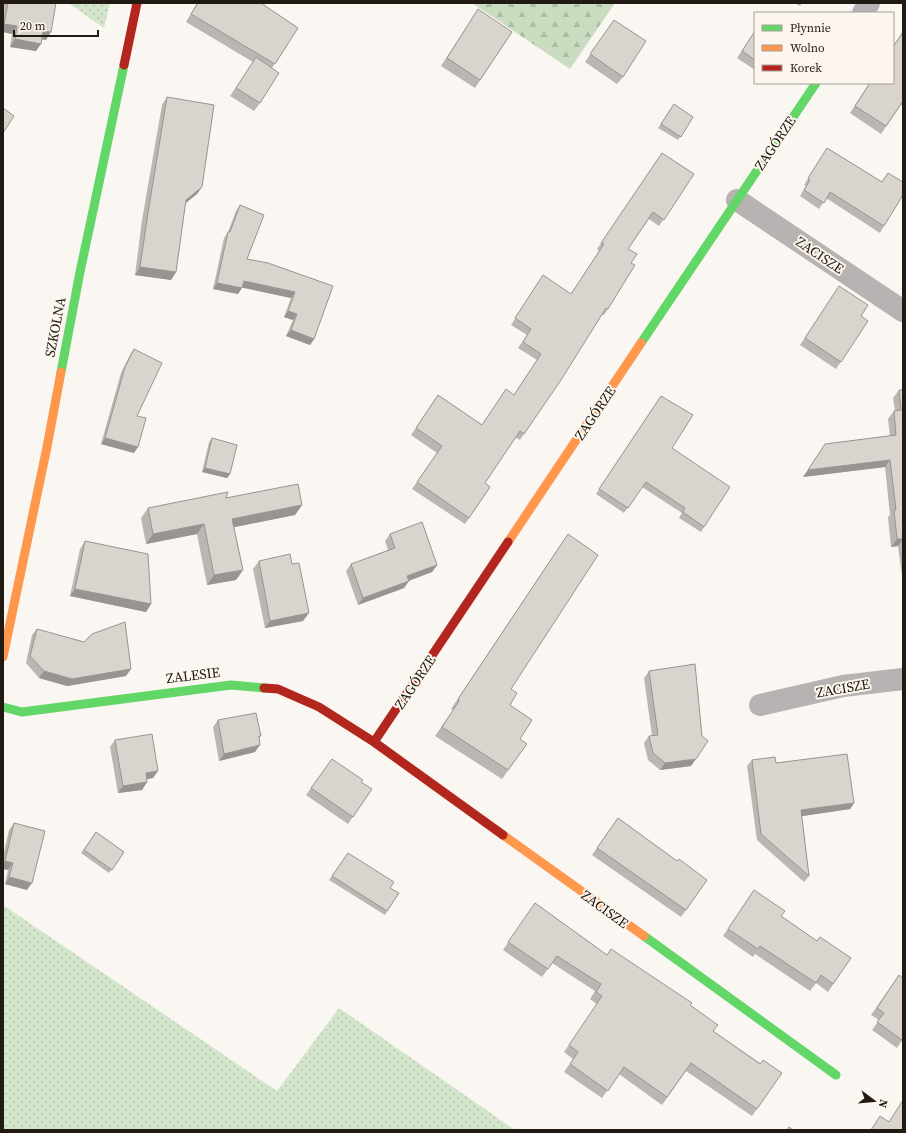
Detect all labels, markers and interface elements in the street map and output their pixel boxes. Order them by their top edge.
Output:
scale bar [14,12,98,38]
legend [754,12,894,84]
text: 20 m [20,18,46,34]
text: Płynnie [790,20,831,36]
text: Wolno [790,40,825,56]
text: Korek [790,60,822,76]
street label: ZAGÓRZE [750,112,800,174]
street label: ZACISZE [792,232,848,278]
street label: SZKOLNA [39,295,71,359]
street label: ZAGÓRZE [570,382,620,444]
street label: ZAGÓRZE [390,651,440,713]
street label: ZALESIE [165,662,221,688]
street label: ZACISZE [815,673,871,703]
street label: ZACISZE [577,885,633,933]
north arrow [854,1081,894,1121]
text: N [875,1098,891,1110]

